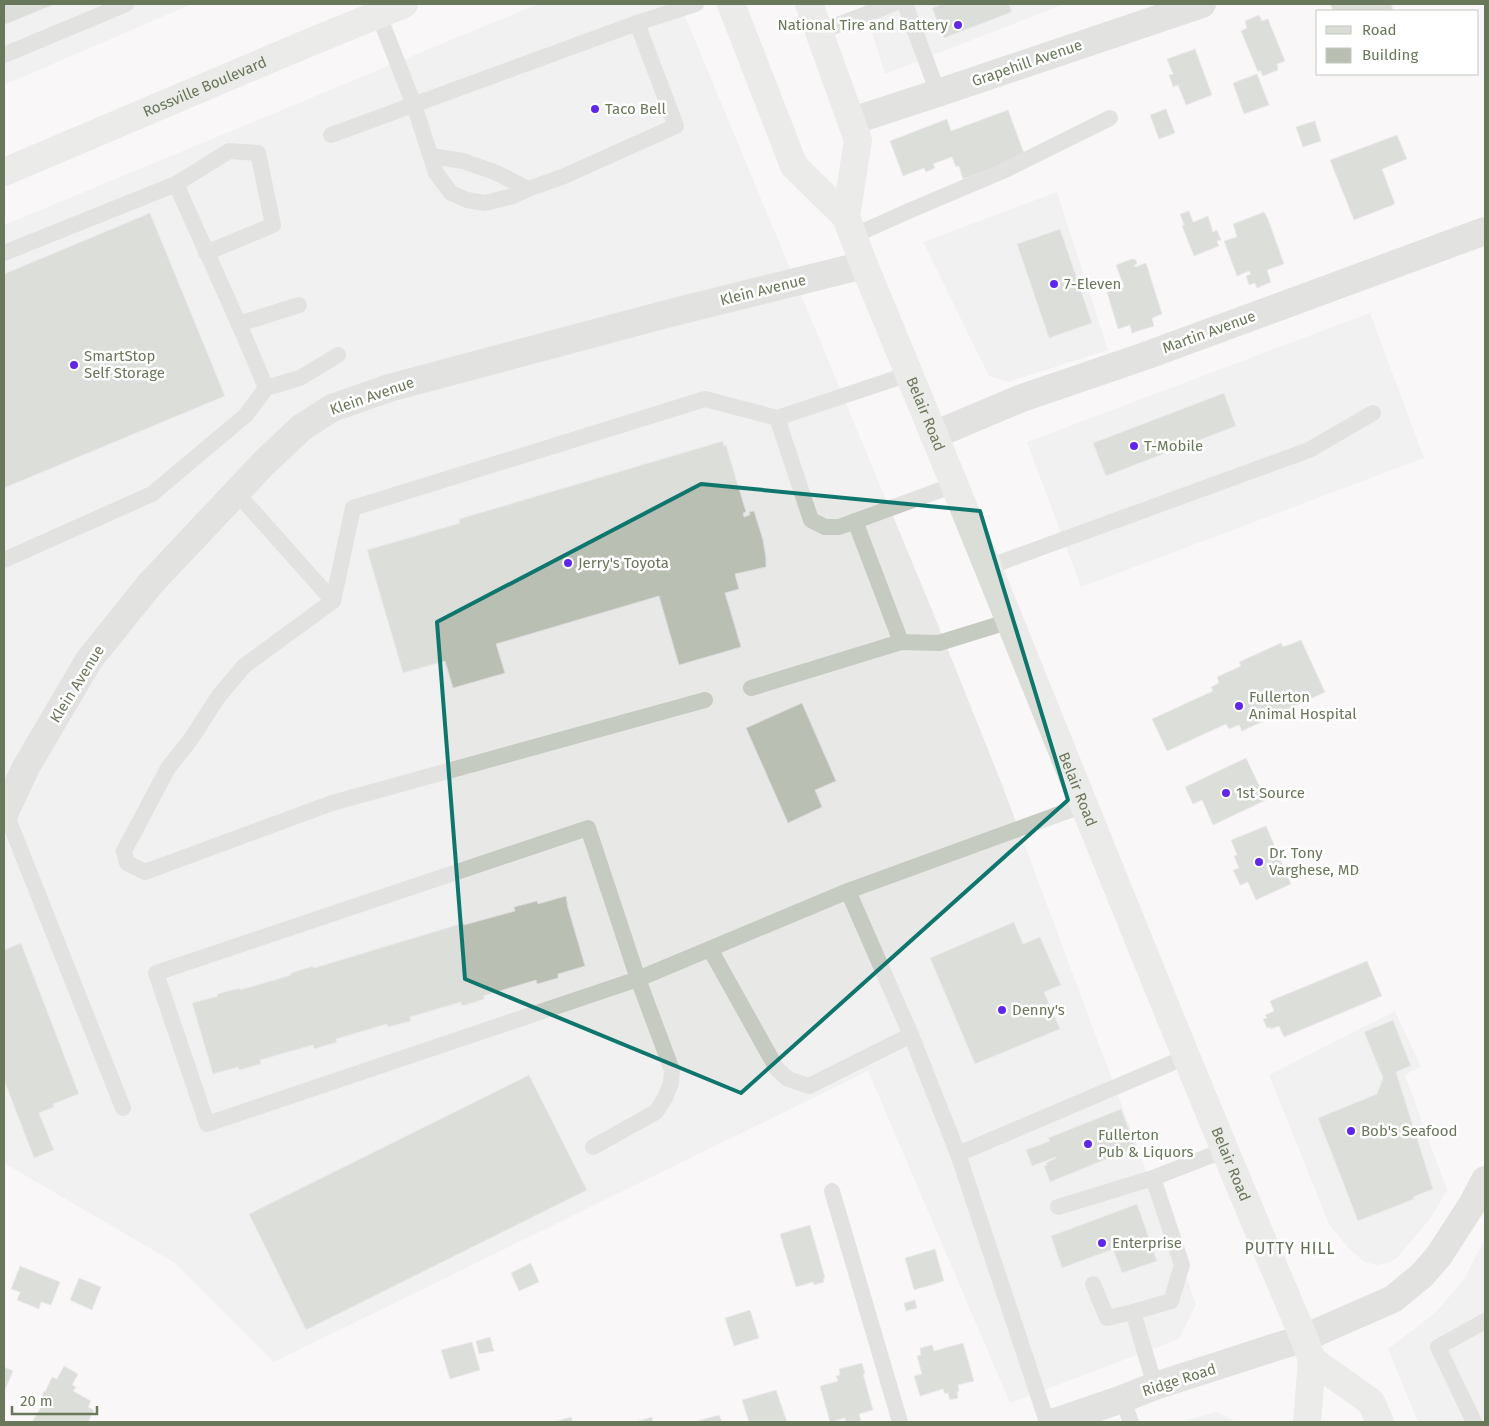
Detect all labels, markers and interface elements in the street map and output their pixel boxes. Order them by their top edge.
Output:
legend [1316,10,1479,75]
place label: National Tire and Battery [777,16,949,34]
marker: National Tire and Battery [952,19,964,31]
text: Road [1362,21,1397,39]
street label: Grapehill Avenue [969,36,1085,90]
text: Building [1362,46,1418,64]
street label: Rossville Boulevard [140,53,269,121]
place label: Taco Bell [605,100,666,118]
marker: Taco Bell [589,103,601,115]
street label: Klein Avenue [718,271,808,309]
place label: 7-Eleven [1064,275,1121,293]
marker: 7-Eleven [1048,278,1060,290]
street label: Martin Avenue [1160,307,1258,357]
place label: SmartStop Self Storage [84,347,165,382]
marker: SmartStop Self Storage [68,359,80,371]
street label: Klein Avenue [327,373,417,419]
street label: Belair Road [902,374,949,454]
place label: T-Mobile [1144,437,1203,455]
marker: T-Mobile [1128,440,1140,452]
place label: Jerry's Toyota [578,554,669,572]
marker: Jerry's Toyota [562,557,574,569]
street label: Klein Avenue [46,642,108,726]
place label: Fullerton Animal Hospital [1249,688,1357,723]
marker: Fullerton Animal Hospital [1233,700,1245,712]
street label: Belair Road [1055,749,1101,829]
place label: 1st Source [1236,784,1305,802]
marker: 1st Source [1220,787,1232,799]
place label: Dr. Tony Varghese, MD [1269,844,1359,879]
marker: Dr. Tony Varghese, MD [1253,856,1265,868]
place label: Denny's [1012,1001,1065,1019]
marker: Denny's [996,1004,1008,1016]
place label: Bob's Seafood [1361,1122,1457,1140]
street label: Belair Road [1207,1125,1254,1204]
marker: Bob's Seafood [1345,1125,1357,1137]
place label: Fullerton Pub & Liquors [1098,1126,1194,1161]
marker: Fullerton Pub & Liquors [1082,1138,1094,1150]
place label: Enterprise [1112,1234,1182,1252]
marker: Enterprise [1096,1237,1108,1249]
district label: PUTTY HILL [1244,1239,1336,1258]
street label: Ridge Road [1140,1360,1218,1400]
scale bar [12,1384,98,1416]
text: 20 m [20,1392,53,1410]

